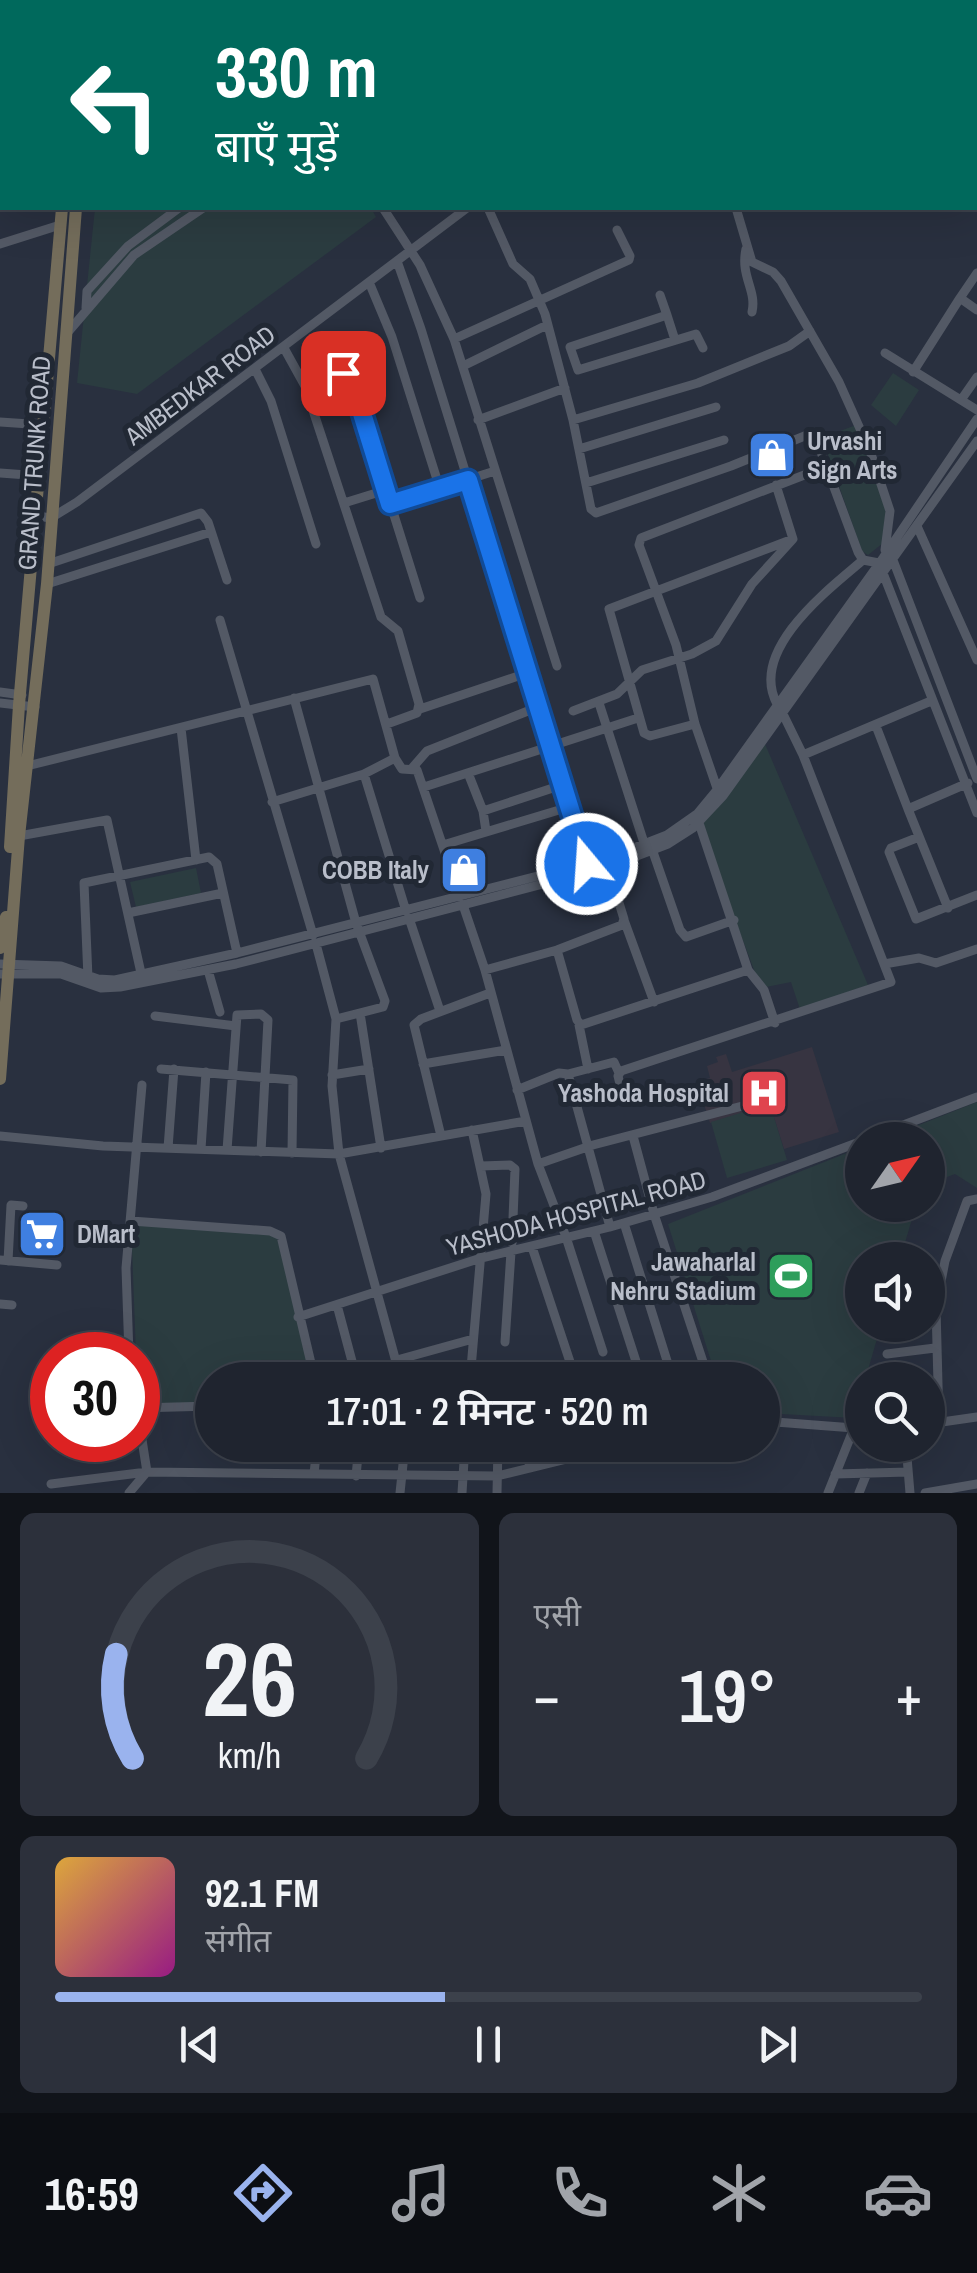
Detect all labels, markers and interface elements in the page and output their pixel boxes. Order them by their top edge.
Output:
text: 330 m [215,25,378,119]
icon: left [50,40,180,170]
text: बाएँ मुड़ें [215,115,338,176]
street label: AMBEDKAR ROAD [117,317,282,453]
pin [301,331,386,416]
icon: arrive [316,346,371,401]
street label: GRAND TRUNK ROAD [10,355,58,571]
place label: Urvashi Sign Arts [807,424,897,487]
shop icon: Urvashi Sign Arts [746,429,798,481]
position arrow [535,812,639,916]
shop icon: COBB Italy [438,844,490,896]
place label: COBB Italy [322,853,430,887]
hospital icon: Yashoda Hospital [738,1067,790,1119]
place label: Yashoda Hospital [558,1076,729,1110]
north arrow [845,1122,945,1222]
map controls [845,1122,945,1462]
street label: YASHODA HOSPITAL ROAD [442,1162,710,1264]
supermarket icon: DMart [16,1208,68,1260]
place label: DMart [77,1217,135,1251]
button: sound [845,1242,945,1342]
place label: Jawaharlal Nehru Stadium [610,1245,756,1308]
sports icon: Jawaharlal Nehru Stadium [765,1250,817,1302]
speed limit sign: 30 [30,1332,160,1462]
button: search [845,1362,945,1462]
text: 17:01 · 2 मिनट · 520 m [327,1386,648,1437]
text: एसी [534,1593,581,1636]
text: 26 [202,1608,297,1748]
text: 19° [679,1644,777,1745]
text: − [534,1658,560,1732]
text: + [896,1658,922,1732]
text: km/h [217,1731,281,1779]
text: 92.1 FM [205,1868,319,1919]
text: संगीत [205,1919,271,1962]
icon: previous [172,2017,227,2072]
icon: pause [461,2017,516,2072]
icon: next [750,2017,805,2072]
icon: directions [228,2158,298,2228]
icon: music [386,2158,456,2228]
icon: phone [545,2158,615,2228]
icon: climate [704,2158,774,2228]
icon: car [863,2158,933,2228]
text: 16:59 [44,2163,139,2224]

